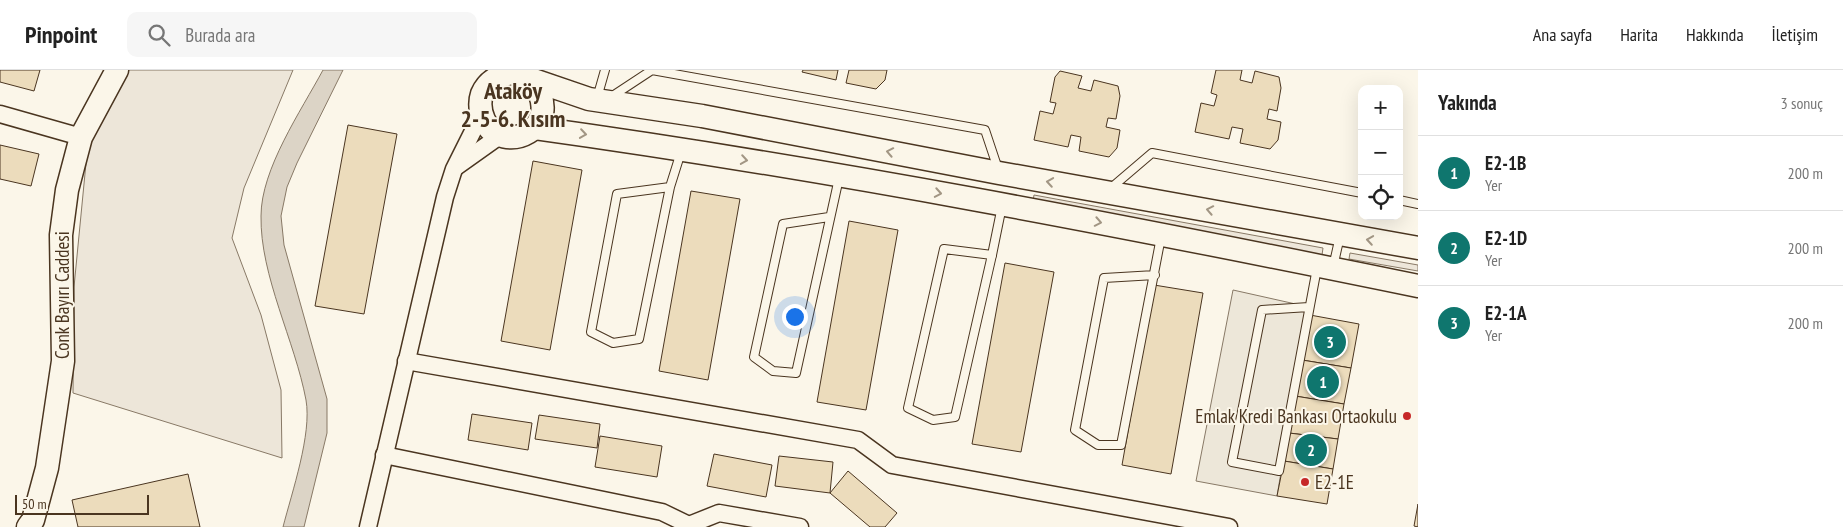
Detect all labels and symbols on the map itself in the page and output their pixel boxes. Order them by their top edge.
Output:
district label: Ataköy 2-5-6. Kısım [461,75,565,134]
one-way arrow [579,129,588,139]
one-way arrow [886,148,895,158]
one-way arrow [739,154,748,164]
one-way arrow [1046,177,1054,187]
one-way arrow [934,187,943,197]
one-way arrow [1206,206,1214,216]
one-way arrow [1094,217,1103,227]
street label: Conk Bayırı Caddesi [50,231,74,359]
one-way arrow [1366,235,1374,245]
your location [782,304,808,330]
pin: 3 [1314,323,1346,361]
pin: 1 [1307,363,1339,401]
place label: Emlak Kredi Bankası Ortaokulu [1195,404,1397,428]
marker: Emlak Kredi Bankası Ortaokulu [1401,410,1413,422]
pin: 2 [1295,431,1327,469]
place label: E2-1E [1315,470,1354,494]
marker: E2-1E [1299,476,1311,488]
scale bar [15,492,149,515]

